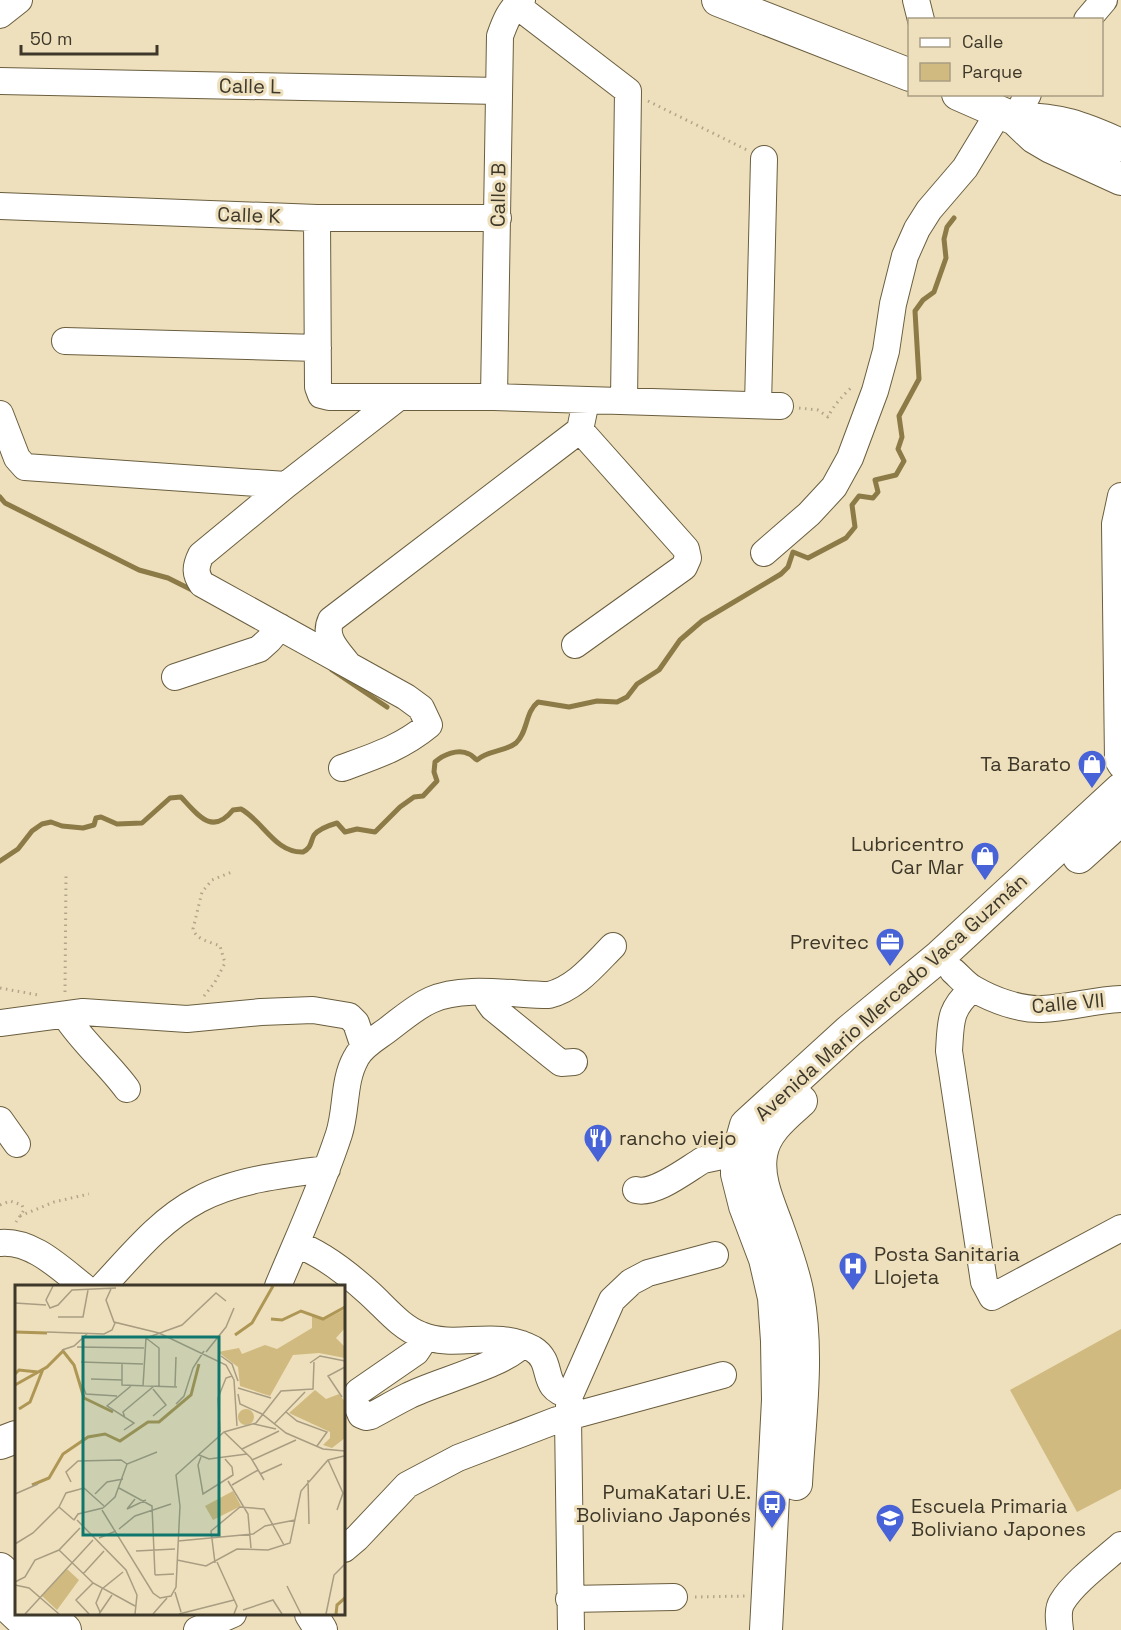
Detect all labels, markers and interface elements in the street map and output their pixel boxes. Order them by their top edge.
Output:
scale bar [21,18,158,56]
legend [908,18,1103,96]
text: 50 m [30,27,72,50]
text: Calle [962,30,1003,53]
text: Parque [962,60,1023,83]
street label: Calle L [219,72,281,100]
street label: Calle B [484,163,512,227]
street label: Calle K [217,201,281,229]
shop icon: Ta Barato [1076,748,1108,790]
place label: Ta Barato [980,751,1071,777]
place label: Lubricentro Car Mar [851,831,964,880]
shop icon: Lubricentro Car Mar [969,840,1001,882]
street label: Avenida Mario Mercado Vaca Guzmán [749,868,1033,1126]
office icon: Previtec [874,926,906,968]
place label: Previtec [790,929,869,955]
street label: Calle VII [1031,987,1105,1019]
restaurant icon: rancho viejo [582,1122,614,1164]
place label: rancho viejo [619,1125,737,1151]
place label: Posta Sanitaria Llojeta [874,1241,1020,1290]
hospital icon: Posta Sanitaria Llojeta [837,1250,869,1292]
inset map [15,1285,345,1615]
place label: PumaKatari U.E. Boliviano Japonés [576,1479,751,1528]
bus stop icon: PumaKatari U.E. Boliviano Japonés [756,1488,788,1530]
place label: Escuela Primaria Boliviano Japones [911,1493,1086,1542]
school or university icon: Escuela Primaria Boliviano Japones [874,1502,906,1544]

